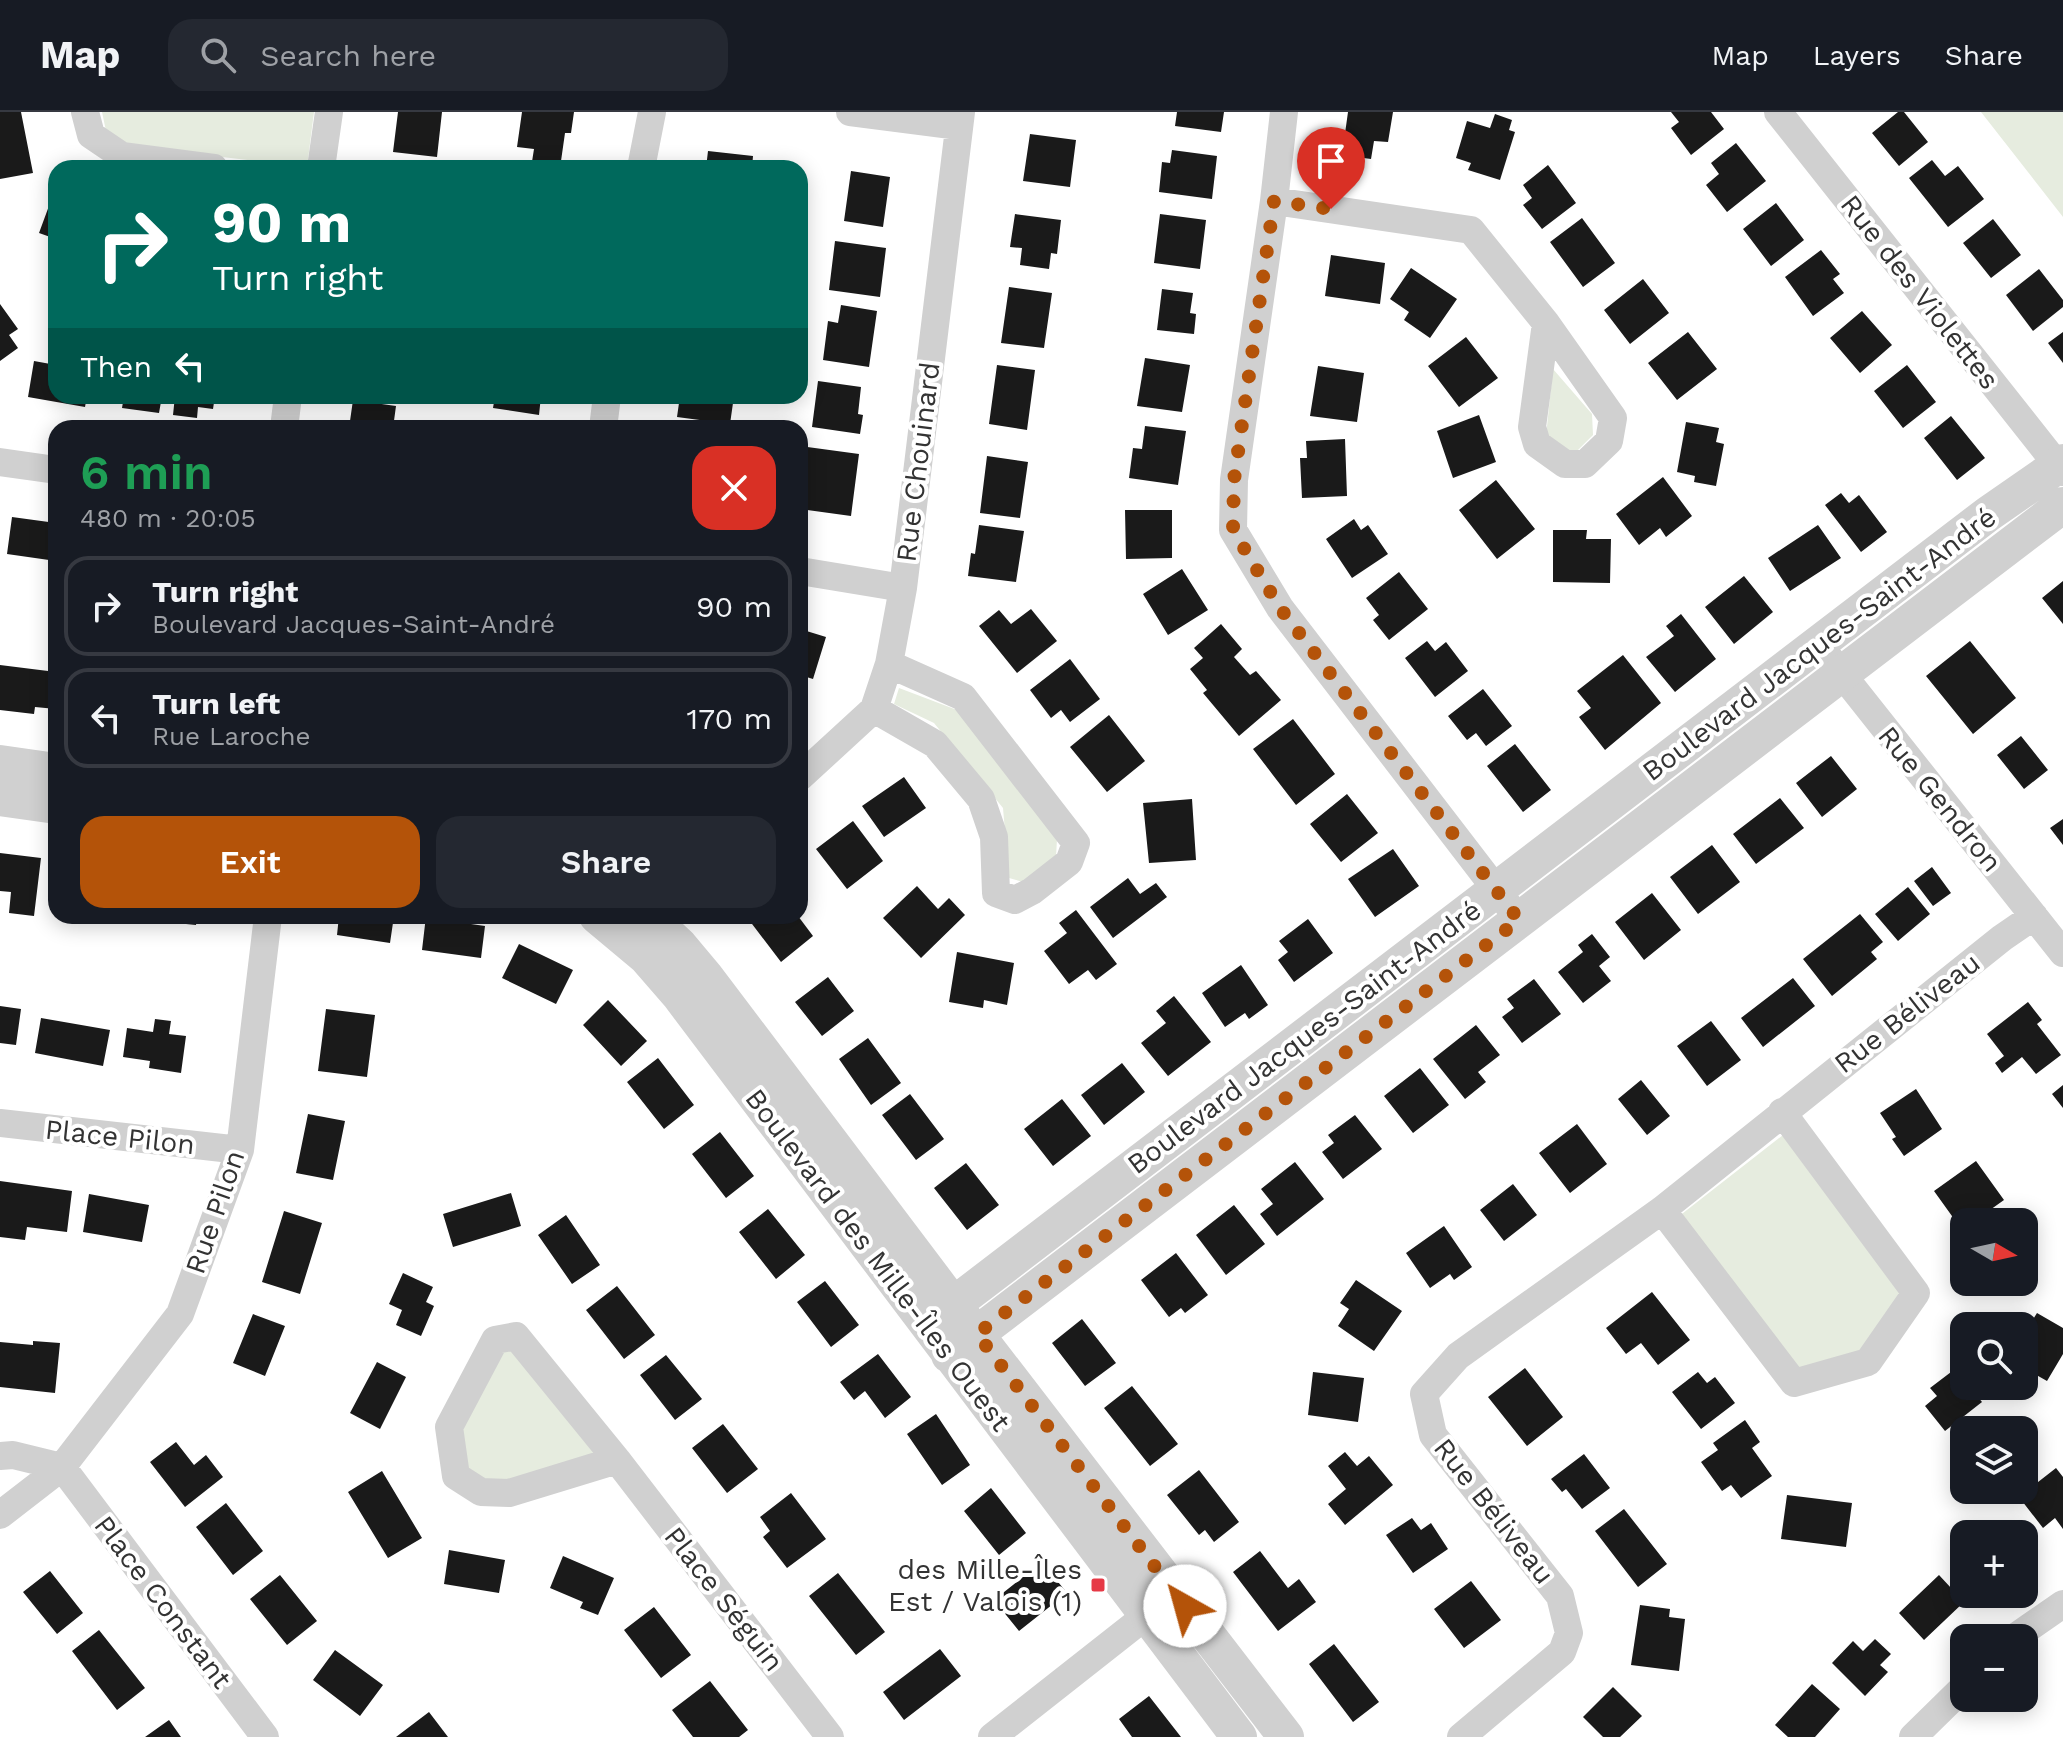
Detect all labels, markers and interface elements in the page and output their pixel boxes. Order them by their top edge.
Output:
search box [168,19,728,91]
text: Map [40,33,120,77]
icon: search [196,33,240,77]
text: Search here [260,38,436,73]
text: Map [1712,39,1769,72]
text: Layers [1813,39,1901,72]
text: Share [1945,39,2023,72]
pin [1297,127,1365,209]
icon: arrive [1309,139,1353,183]
street label: Rue des Violettes [1834,188,2006,396]
text: 90 m [212,190,351,256]
icon: right [80,192,184,296]
text: Turn right [212,257,383,299]
icon: left [168,344,212,388]
text: Then [80,349,152,384]
street label: Rue Chouinard [889,360,947,564]
text: 6 min [80,444,213,501]
button: close [692,446,776,530]
street label: Boulevard Jacques-Saint-André [1636,500,2002,788]
text: 480 m · 20:05 [80,503,256,533]
text: Turn right [152,574,298,609]
icon: right [84,584,128,628]
text: 90 m [696,589,772,624]
text: Boulevard Jacques-Saint-André [152,609,555,639]
text: Turn left [152,686,280,721]
icon: left [84,696,128,740]
text: 170 m [687,701,772,736]
street label: Rue Gendron [1871,720,2009,878]
text: Rue Laroche [152,721,311,751]
button: Exit [80,816,420,908]
button: Share [436,816,776,908]
street label: Boulevard Jacques-Saint-André [1121,893,1487,1181]
street label: Rue Béliveau [1828,946,1986,1080]
street label: Boulevard des Mille-Îles Ouest [739,1082,1018,1438]
street label: Place Pilon [44,1113,196,1161]
street label: Rue Pilon [178,1146,252,1278]
north arrow [1950,1208,2038,1296]
map controls [1950,1208,2038,1712]
button: search [1950,1312,2038,1400]
button: layers [1950,1416,2038,1504]
street label: Rue Béliveau [1427,1432,1561,1590]
street label: Place Constant [87,1509,239,1695]
street label: Place Séguin [657,1520,791,1678]
button: + [1950,1520,2038,1608]
place label: des Mille-Îles Est / Valois (1) [888,1553,1082,1618]
position arrow [1143,1564,1227,1648]
marker: des Mille-Îles Est / Valois (1) [1089,1576,1107,1594]
button: − [1950,1624,2038,1712]

